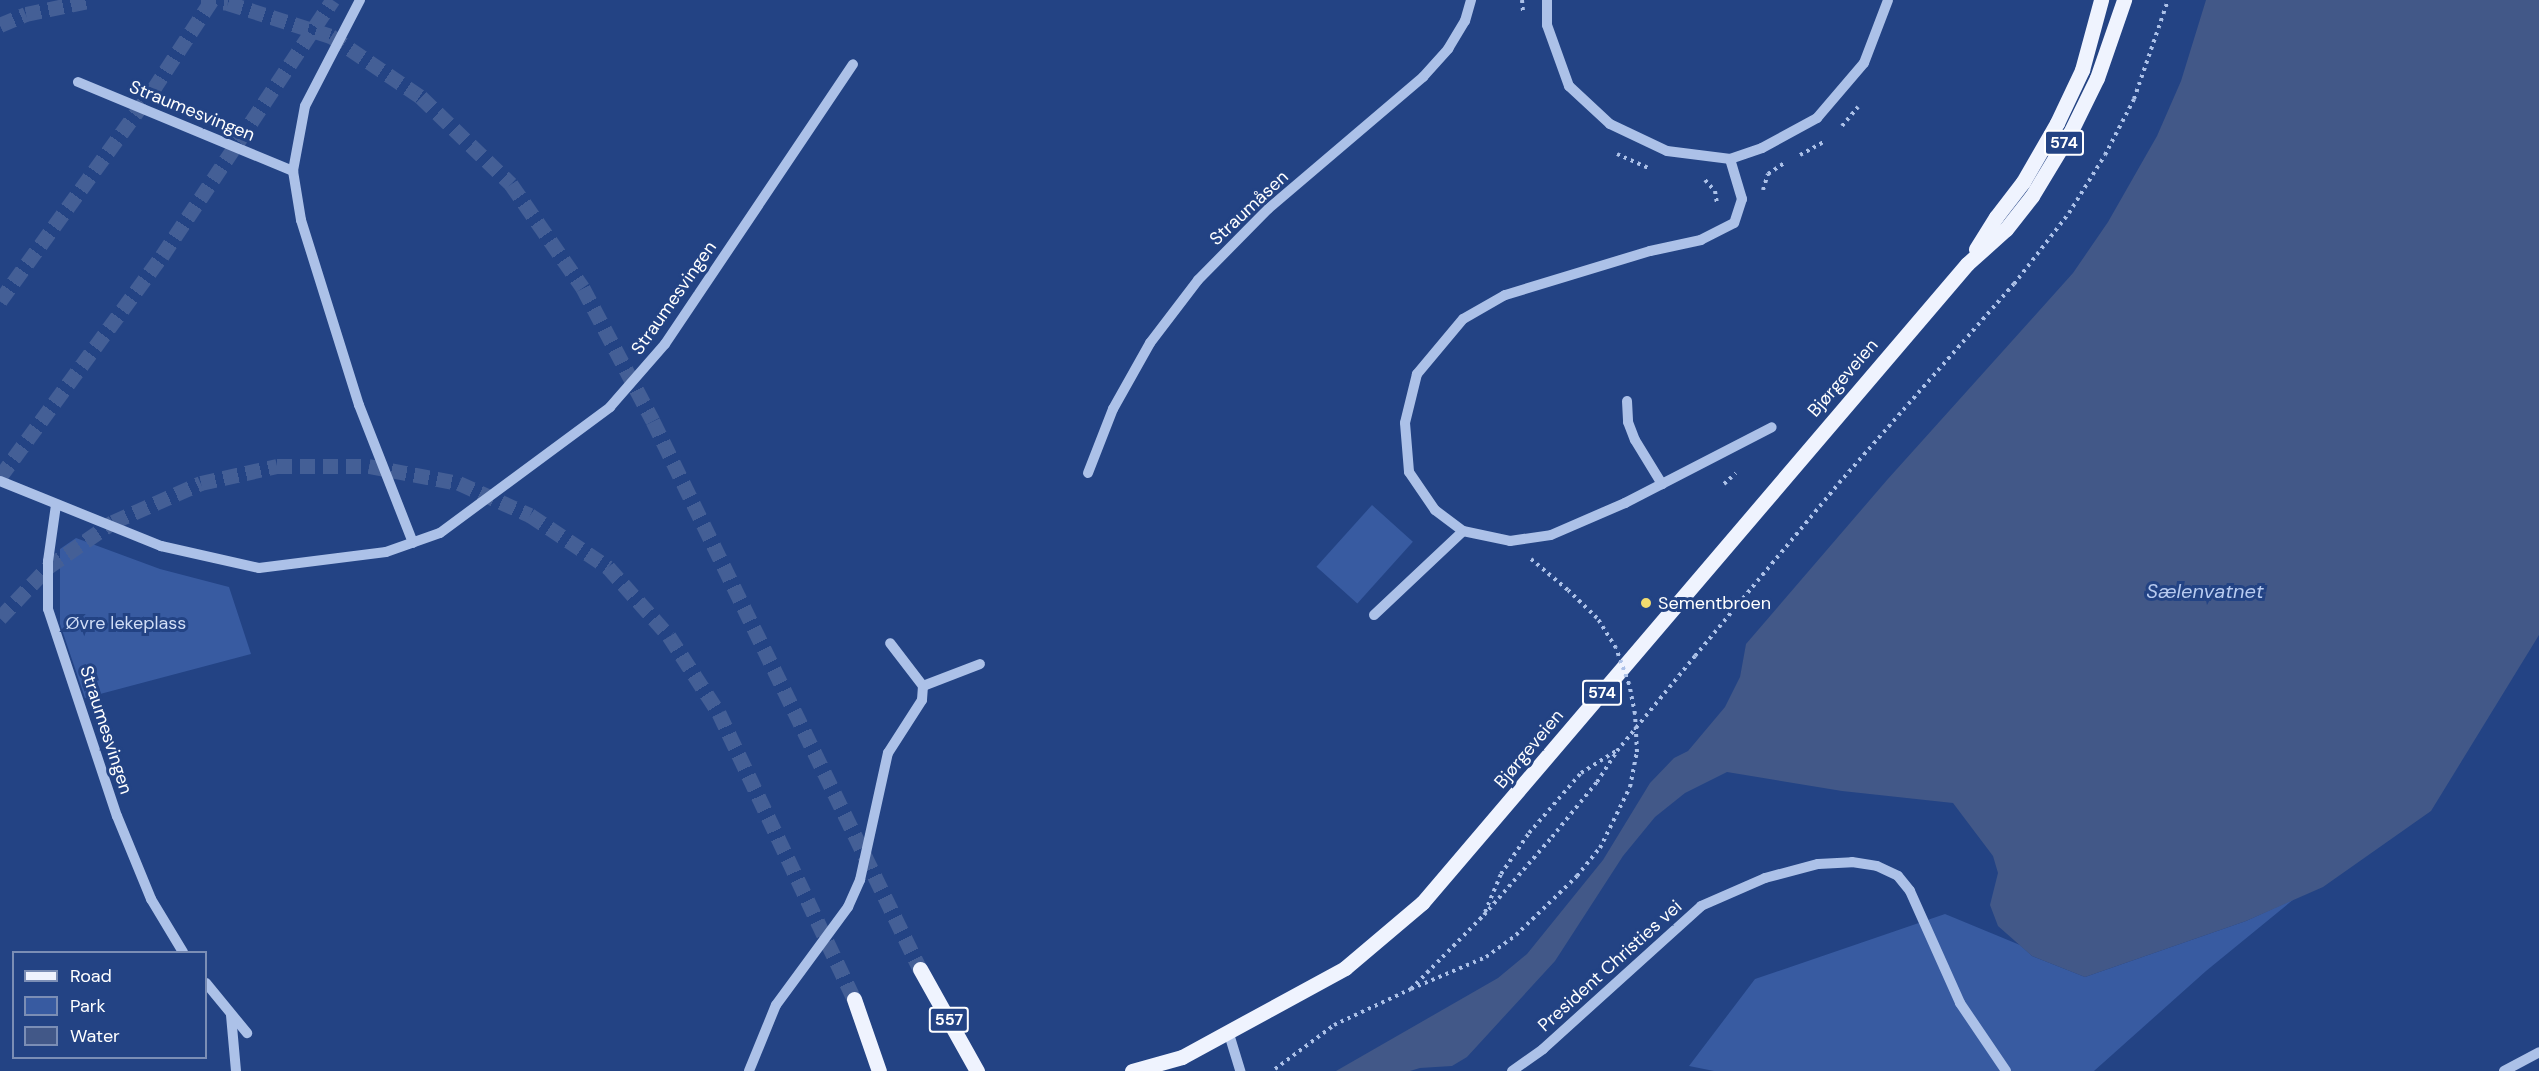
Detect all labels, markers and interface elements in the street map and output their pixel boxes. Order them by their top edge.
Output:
street label: Straumesvingen [126,76,258,146]
road number: 574 [2043,130,2085,156]
street label: Straumåsen [1205,166,1293,250]
street label: Straumesvingen [627,237,721,359]
street label: Bjørgeveien [1803,335,1883,421]
water label: Sælenvatnet [2146,579,2264,603]
place label: Sementbroen [1658,592,1771,614]
marker: Sementbroen [1639,596,1653,610]
park label: Øvre lekeplass [66,612,186,634]
street label: Straumesvingen [75,663,137,797]
road number: 574 [1581,680,1623,706]
street label: Bjørgeveien [1490,705,1568,793]
street label: President Christies vei [1534,896,1686,1036]
legend [12,951,207,1059]
text: Road [70,964,112,988]
text: Park [70,994,106,1018]
road number: 557 [928,1007,970,1033]
text: Water [70,1024,120,1048]

